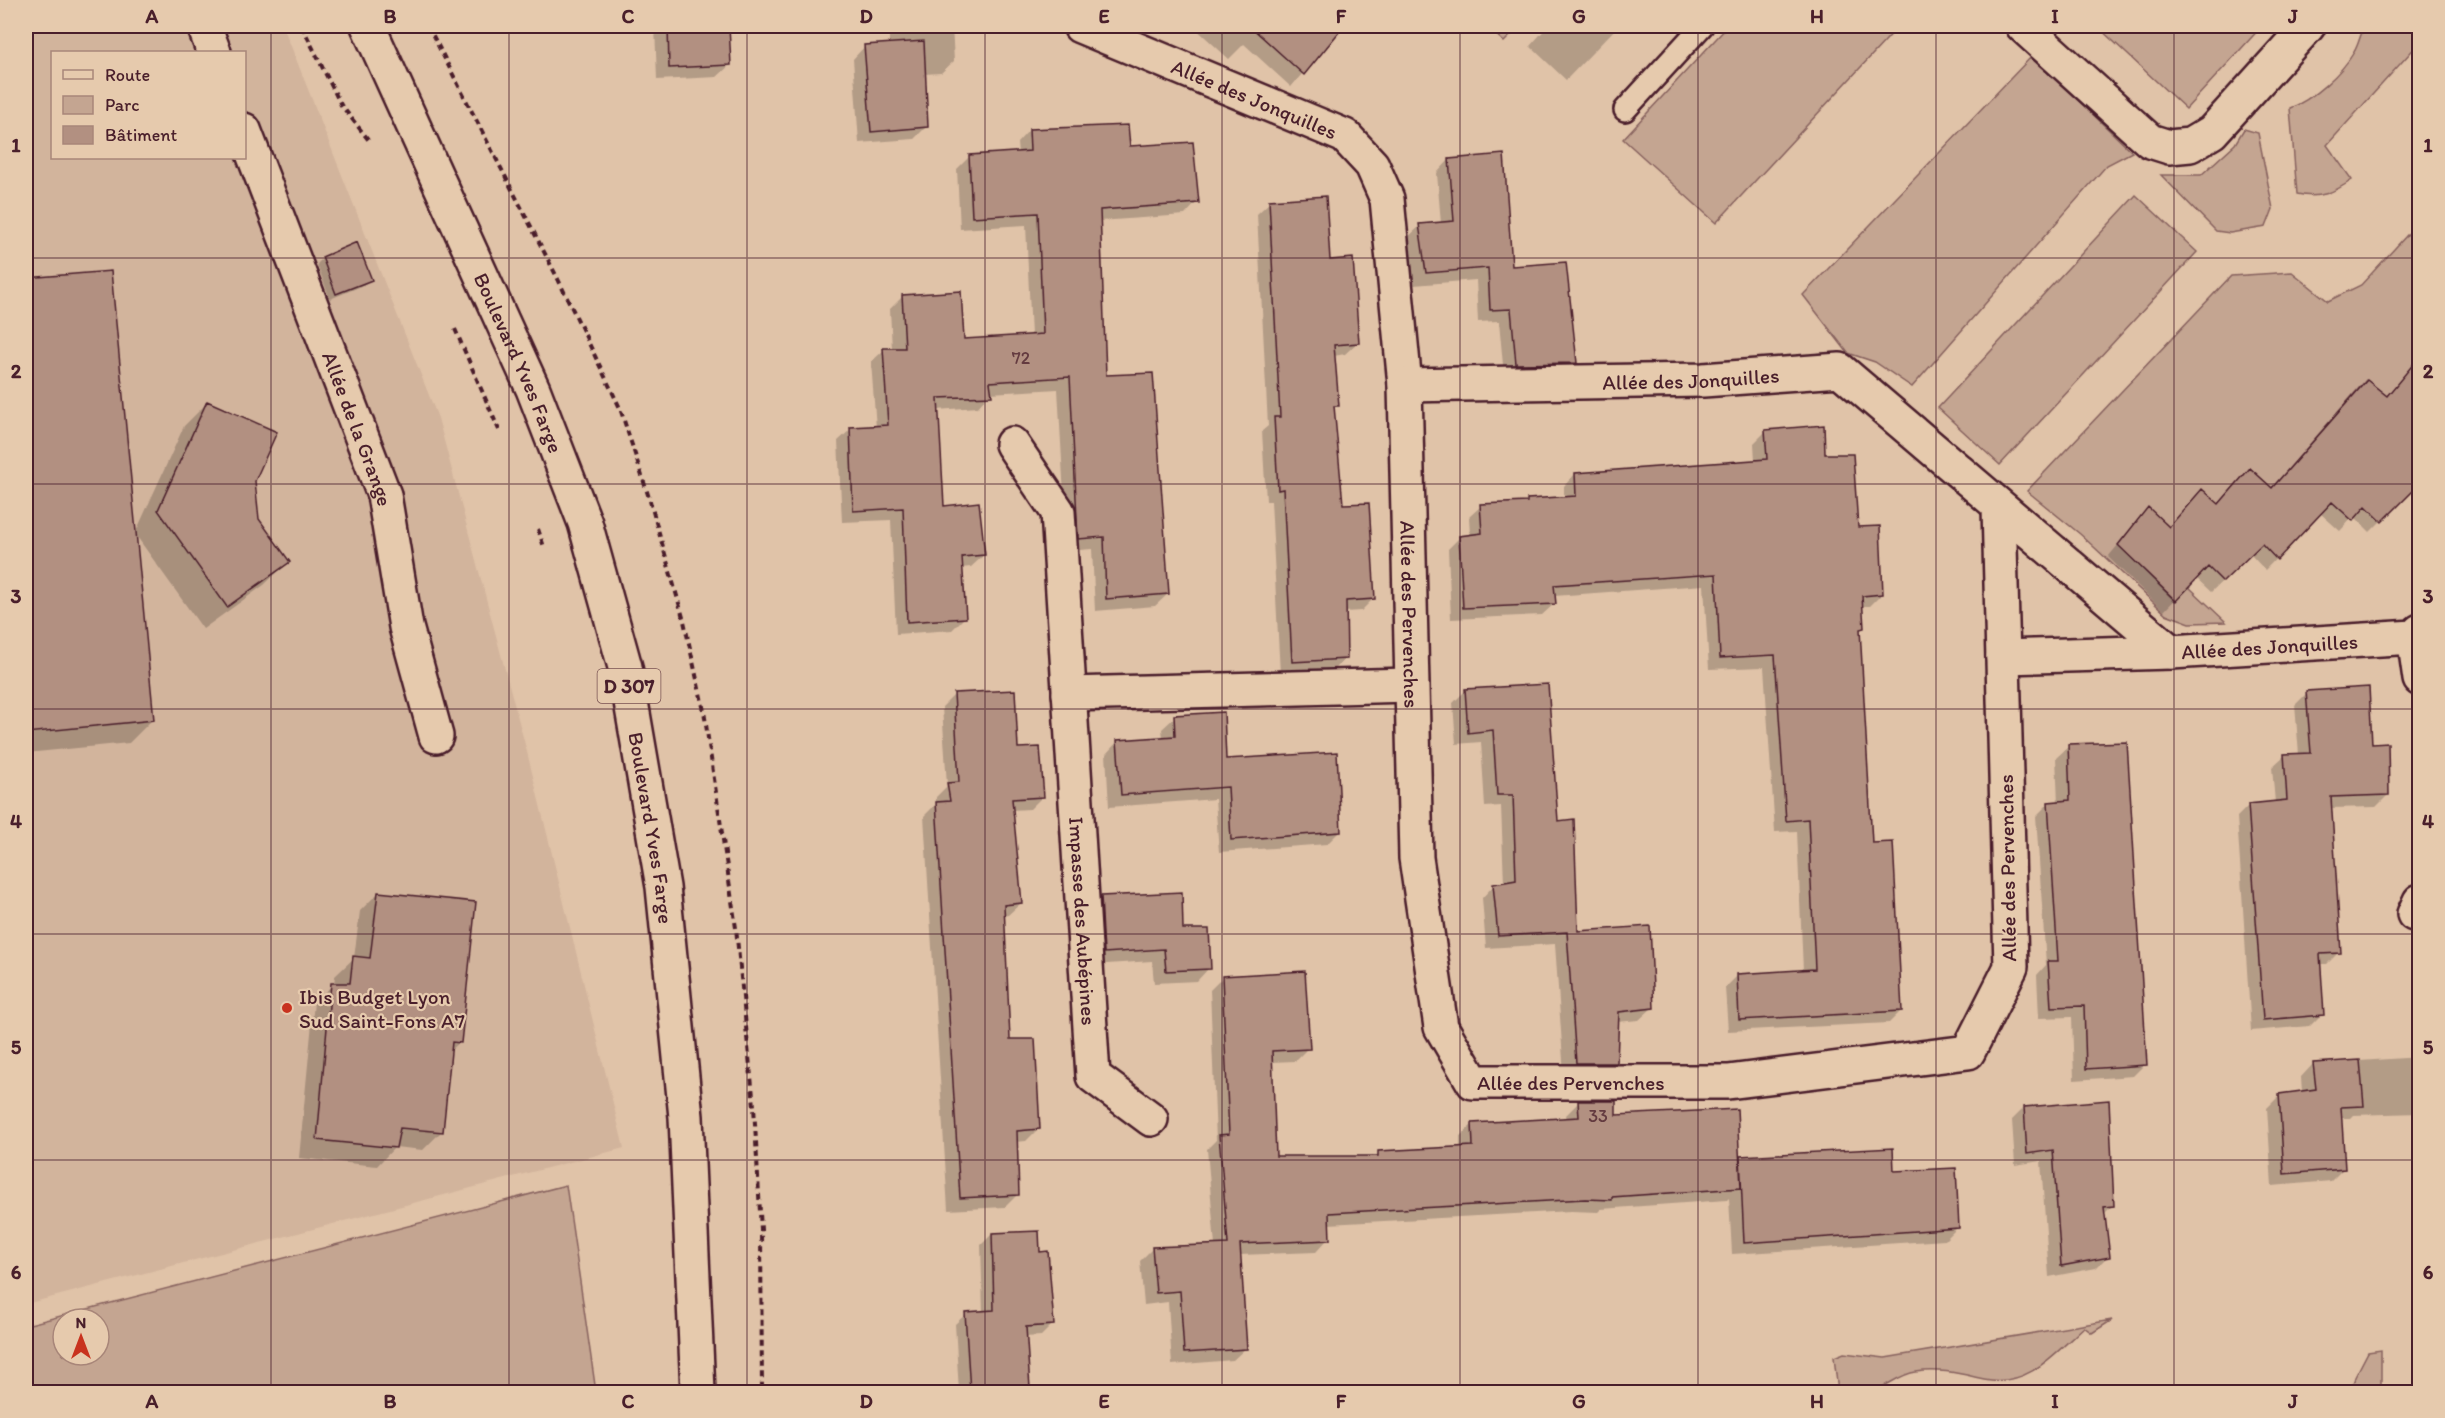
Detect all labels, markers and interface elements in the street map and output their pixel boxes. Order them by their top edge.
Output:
text: A [145,4,159,28]
text: B [384,4,397,28]
text: C [622,4,635,28]
text: D [859,4,873,28]
text: E [1098,4,1110,28]
text: F [1336,4,1347,28]
text: G [1572,4,1586,28]
text: H [1810,4,1824,28]
text: I [2051,4,2059,28]
text: J [2287,4,2298,28]
legend [51,51,246,159]
street label: Allée des Jonquilles [1168,53,1341,144]
text: Route [105,64,150,86]
text: Parc [105,94,139,116]
text: Bâtiment [105,124,178,146]
text: 1 [11,133,21,157]
text: 1 [2423,133,2433,157]
street label: Boulevard Yves Farge [469,268,569,456]
house number: 72 [1012,347,1031,369]
street label: Allée de la Grange [318,348,398,508]
text: 2 [11,359,22,383]
text: 2 [2423,359,2434,383]
street label: Allée des Jonquilles [1602,362,1780,394]
street label: Allée des Pervenches [1396,520,1425,708]
text: 3 [11,584,22,608]
text: 3 [2423,584,2434,608]
street label: Allée des Jonquilles [2180,628,2359,664]
road number: D 307 [598,669,660,703]
street label: Boulevard Yves Farge [624,730,679,925]
street label: Allée des Pervenches [1993,774,2021,962]
text: 4 [10,809,22,833]
text: 4 [2422,809,2434,833]
street label: Impasse des Aubépines [1064,816,1102,1026]
place label: Ibis Budget Lyon Sud Saint-Fons A7 [299,984,465,1033]
marker: Ibis Budget Lyon Sud Saint-Fons A7 [280,1001,294,1015]
text: 5 [11,1035,22,1059]
text: 5 [2423,1035,2434,1059]
street label: Allée des Pervenches [1477,1070,1665,1095]
house number: 33 [1588,1105,1608,1127]
text: 6 [11,1260,22,1284]
text: 6 [2423,1260,2434,1284]
north arrow [51,1307,111,1367]
text: N [76,1313,86,1332]
text: A [145,1389,159,1413]
text: B [384,1389,397,1413]
text: C [622,1389,635,1413]
text: D [859,1389,873,1413]
text: E [1098,1389,1110,1413]
text: F [1336,1389,1347,1413]
text: G [1572,1389,1586,1413]
text: H [1810,1389,1824,1413]
text: I [2051,1389,2059,1413]
text: J [2287,1389,2298,1413]

